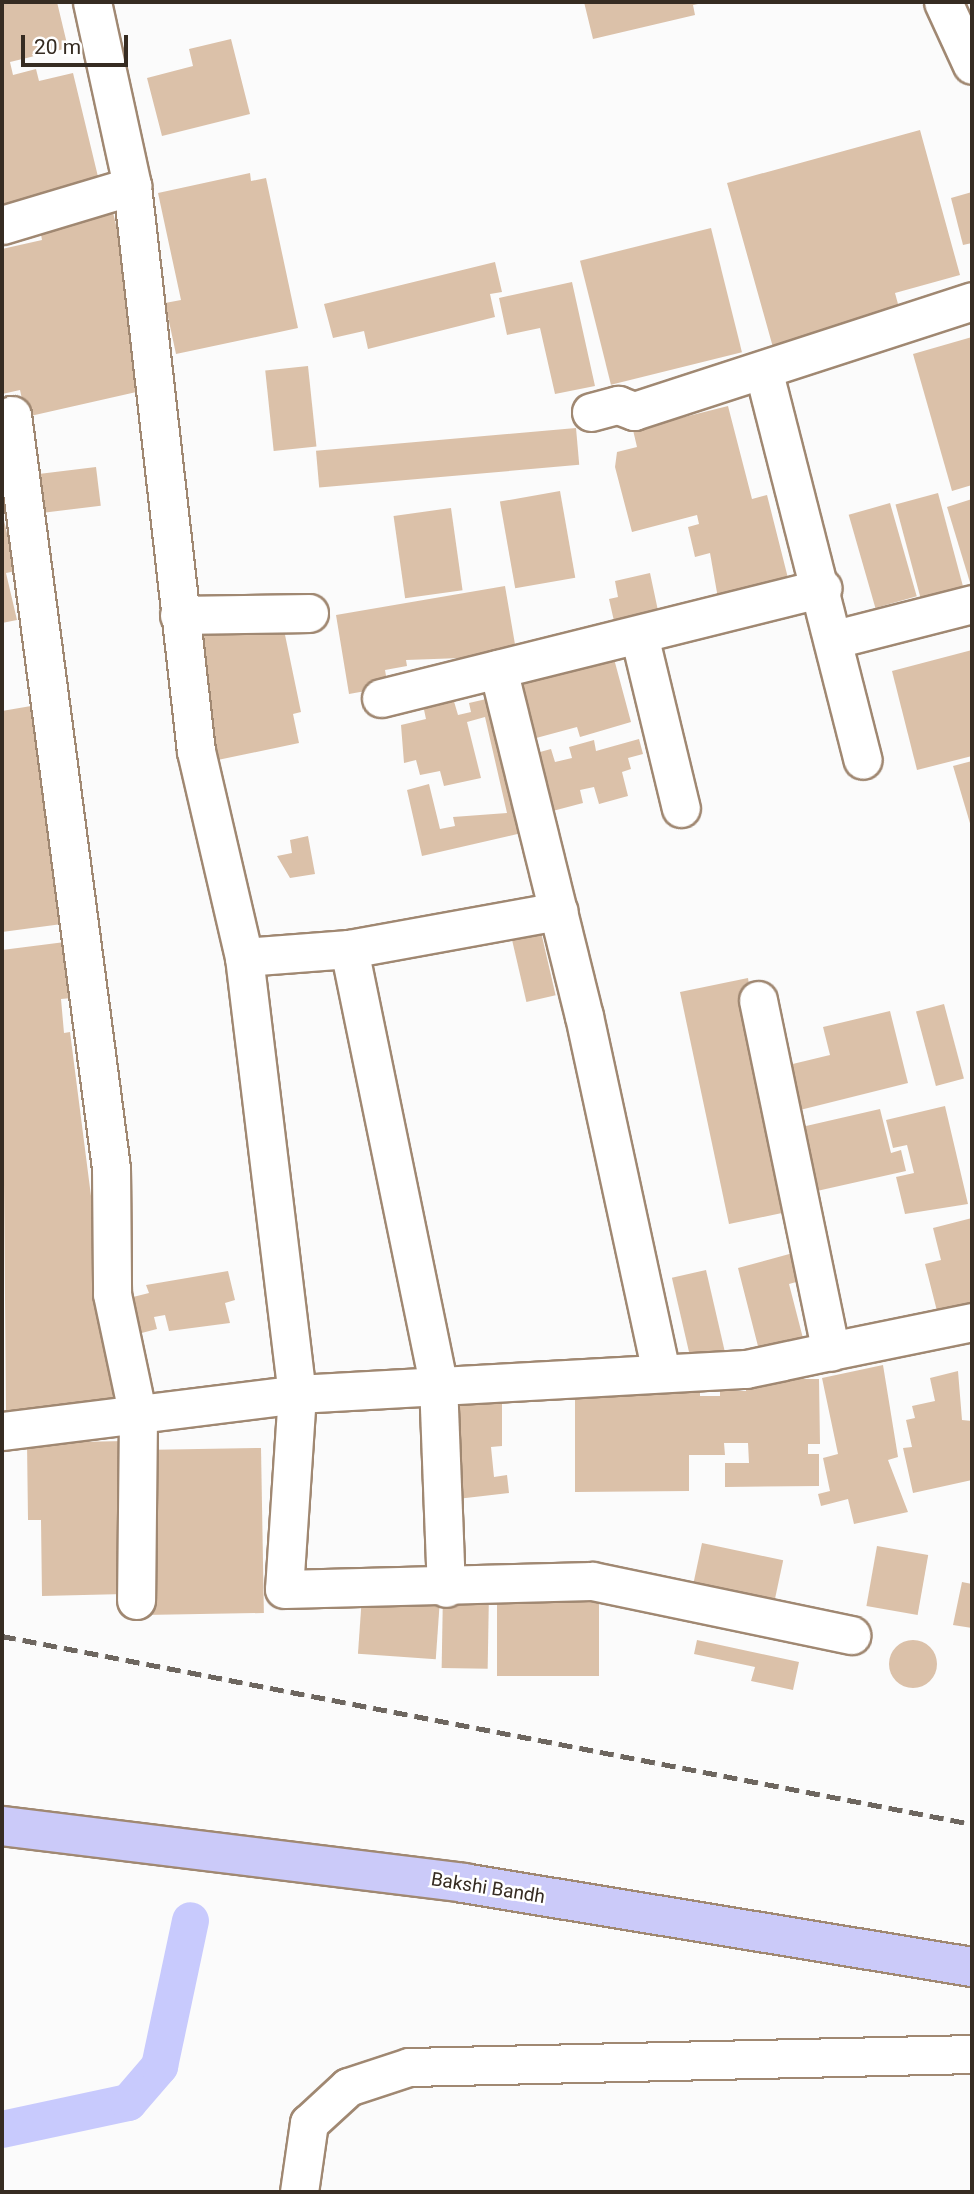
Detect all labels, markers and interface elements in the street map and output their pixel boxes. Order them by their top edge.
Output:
scale bar [24,21,131,65]
text: 20 m [34,35,81,59]
street label: Bakshi Bandh [429,1868,547,1908]

